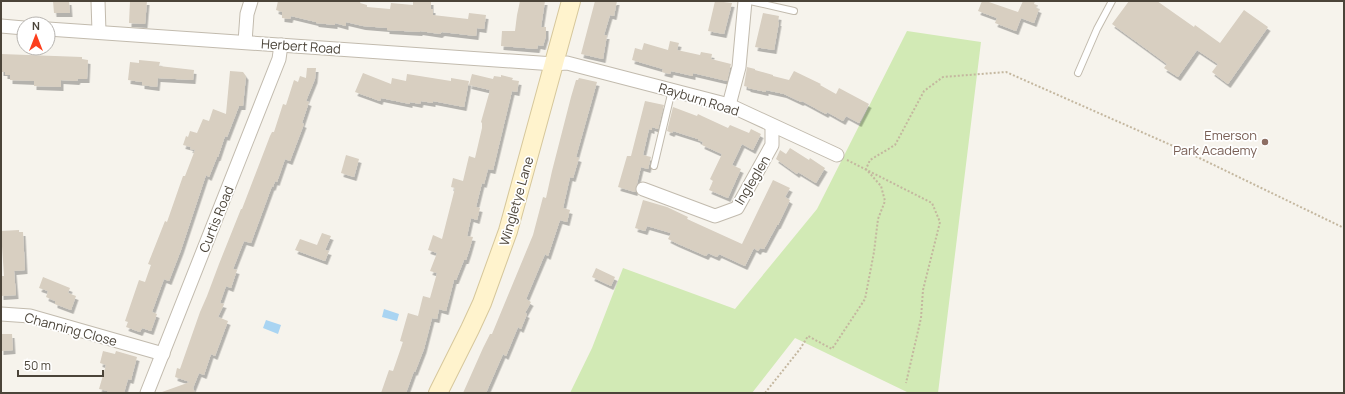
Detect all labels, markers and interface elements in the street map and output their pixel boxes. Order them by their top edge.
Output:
north arrow [16,16,56,56]
text: N [32,18,40,33]
street label: Herbert Road [261,34,341,58]
street label: Rayburn Road [657,78,741,120]
place label: Emerson Park Academy [1173,126,1257,159]
marker: Emerson Park Academy [1260,137,1270,147]
street label: Ingleglen [730,152,774,208]
street label: Wingletye Lane [495,154,537,248]
street label: Curtis Road [195,183,237,255]
street label: Channing Close [23,308,120,350]
scale bar [18,352,103,378]
text: 50 m [24,357,51,374]

